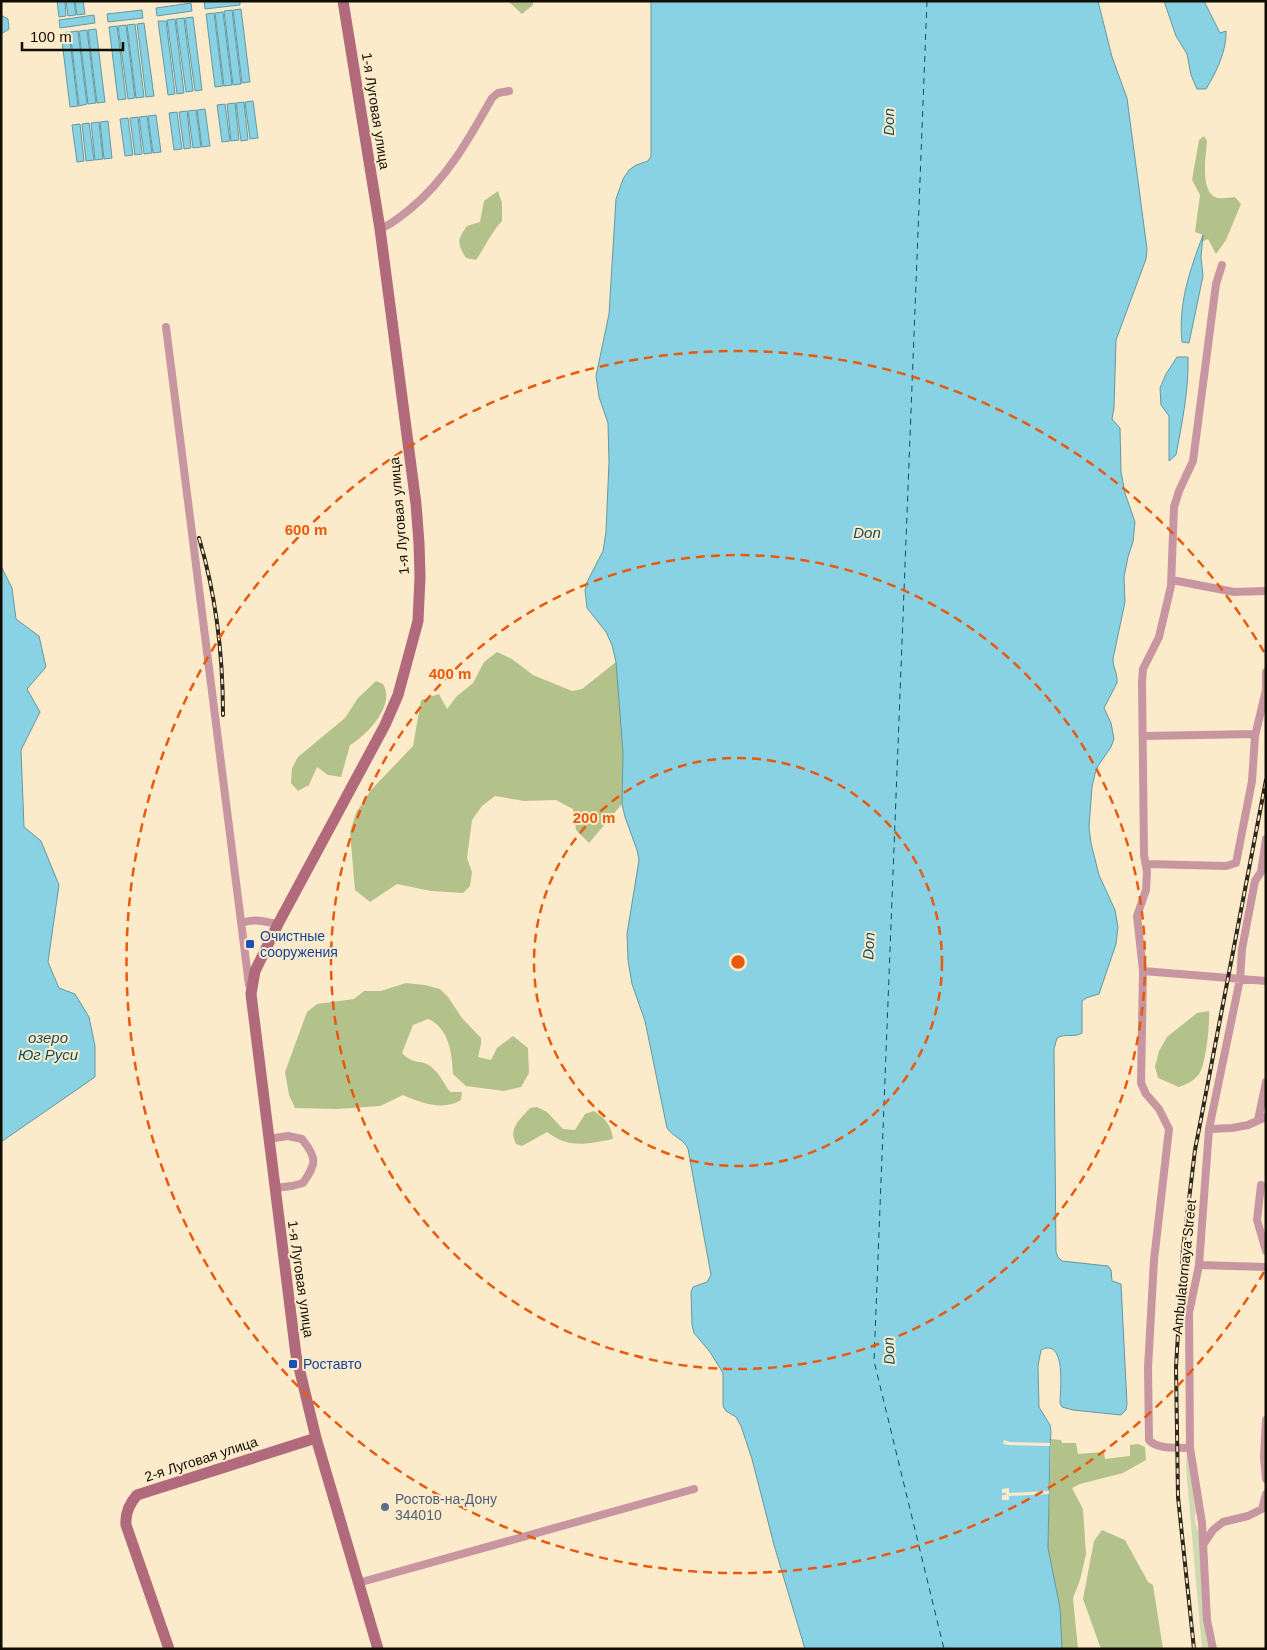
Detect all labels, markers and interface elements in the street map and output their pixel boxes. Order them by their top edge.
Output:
scale bar [22,20,124,52]
text: 100 m [30,28,72,45]
street label: 1-я Луговая улица [359,52,393,171]
water label: Don [880,108,897,136]
street label: 1-я Луговая улица [386,456,412,575]
text: 600 m [285,521,327,538]
water label: Don [853,524,881,541]
text: 400 m [429,665,471,682]
text: 200 m [573,809,615,826]
place label: Очистные сооружения [260,928,338,960]
water label: Don [859,932,878,960]
marker: Очистные сооружения [244,938,256,950]
centre of rings [729,953,747,971]
water label: озеро Юг Руси [18,1029,79,1063]
street label: Ambulatornaya Street [1169,1199,1199,1335]
street label: 1-я Луговая улица [285,1220,317,1339]
water label: Don [879,1337,898,1365]
place label: Роставто [303,1356,362,1372]
marker: Роставто [287,1358,299,1370]
street label: 2-я Луговая улица [142,1433,260,1485]
place label: Ростов-на-Дону 344010 [395,1491,497,1523]
marker: Ростов-на-Дону 344010 [379,1501,391,1513]

